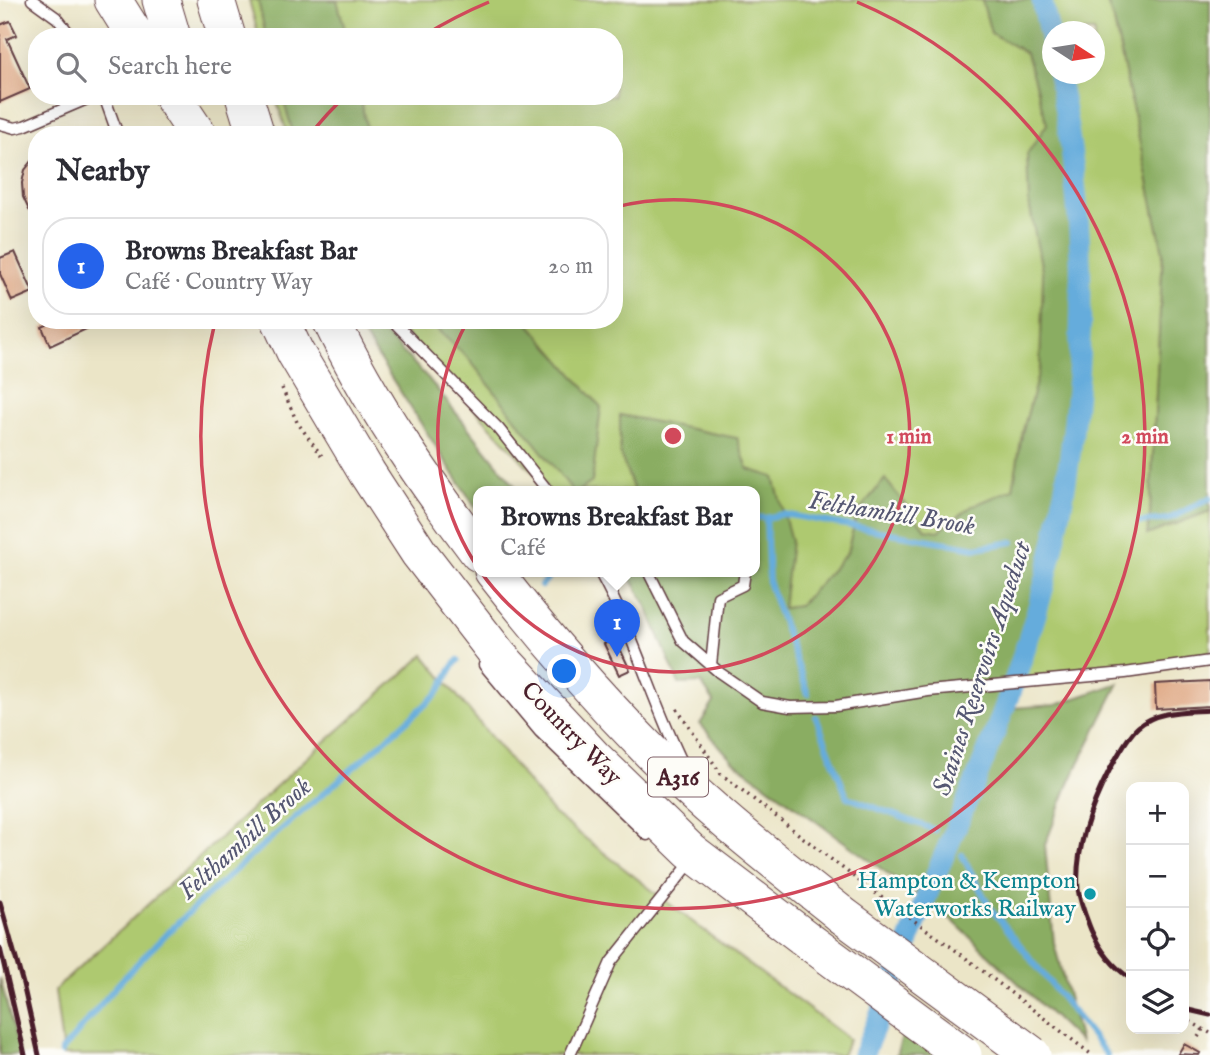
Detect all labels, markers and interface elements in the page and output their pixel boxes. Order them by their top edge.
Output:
north arrow [1042,21,1105,84]
search box [28,28,623,105]
icon: search [52,48,90,86]
text: Search here [108,50,232,83]
text: Nearby [56,153,149,191]
text: Browns Breakfast Bar [125,235,357,268]
text: 1 [77,252,85,281]
text: 20 m [548,252,593,281]
text: Café · Country Way [125,268,312,297]
centre of rings [661,424,685,448]
text: 1 min [886,424,932,451]
text: 2 min [1121,424,1169,451]
water label: Felthamhill Brook [806,484,978,543]
popup [473,486,760,577]
text: Browns Breakfast Bar [500,501,733,534]
text: Café [500,534,545,563]
water label: Staines Reservoirs Aqueduct [926,536,1040,800]
pin: 1 [594,599,640,657]
your location [547,654,581,688]
street label: Country Way [514,676,628,793]
road number: A316 [648,758,708,796]
water label: Felthamhill Brook [172,770,319,908]
map controls [1126,782,1189,1034]
button: + [1126,782,1189,845]
button: − [1126,845,1189,908]
place label: Hampton & Kempton Waterworks Railway [857,866,1076,925]
marker: Hampton & Kempton Waterworks Railway [1082,886,1098,902]
button: locate [1126,908,1189,971]
button: layers [1126,971,1189,1034]

